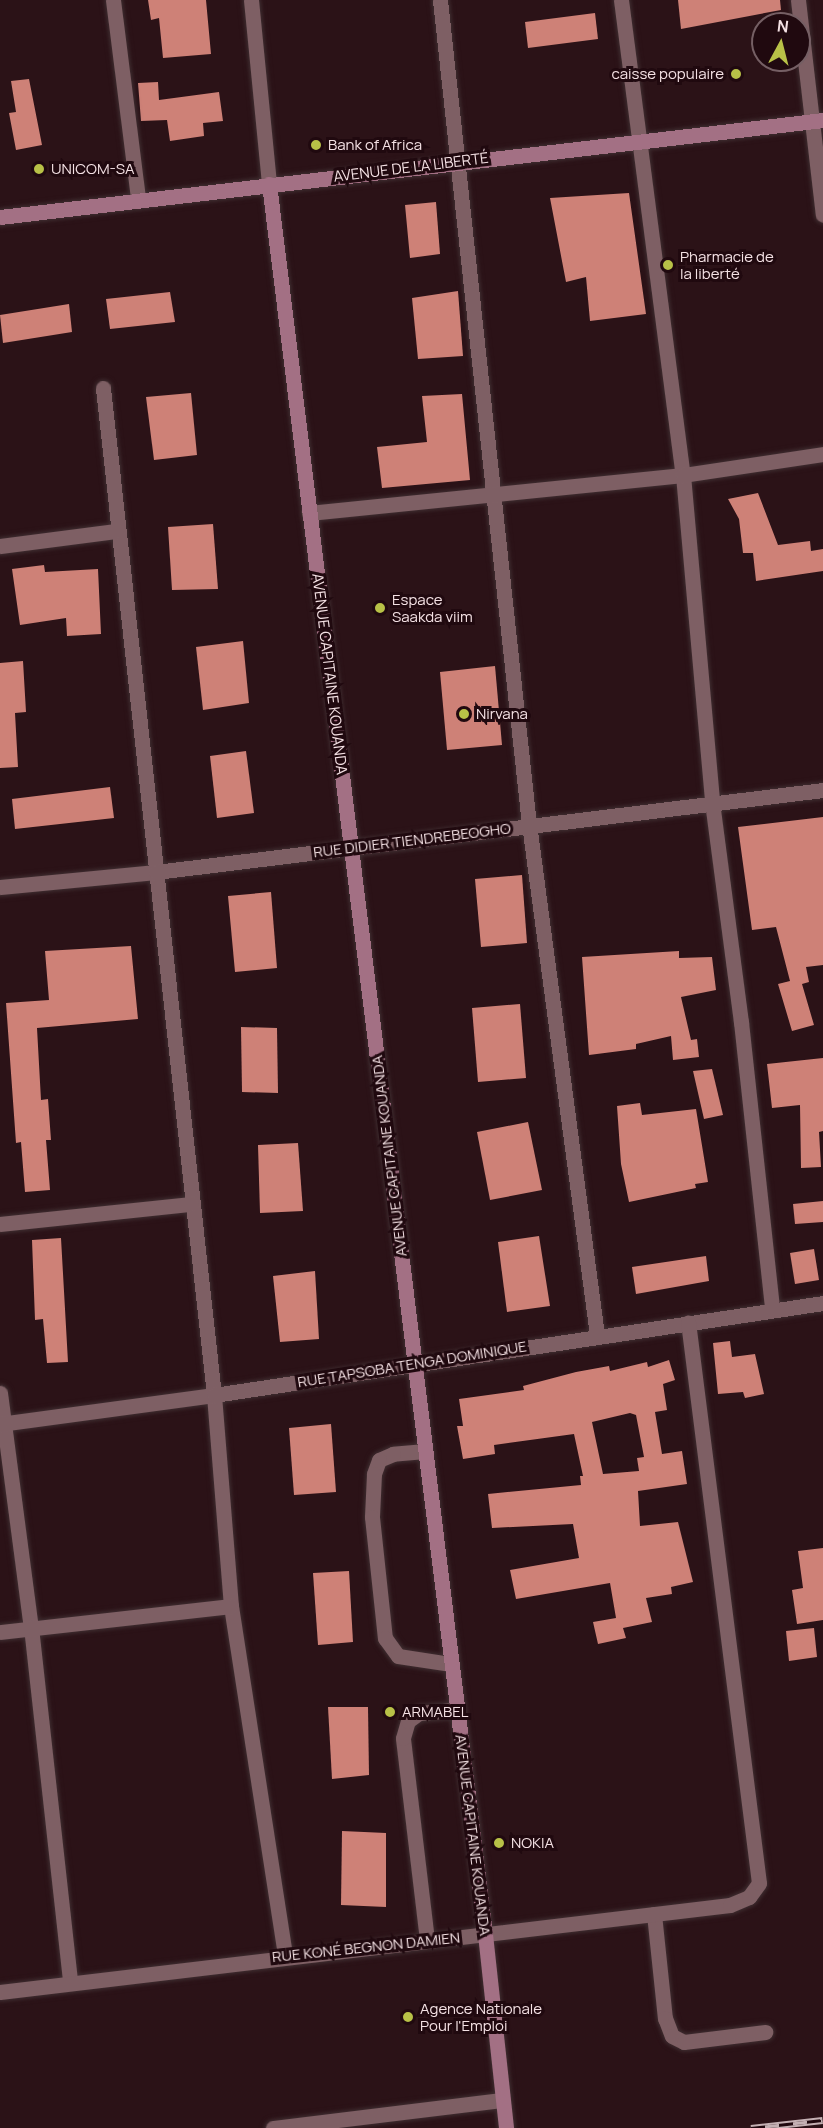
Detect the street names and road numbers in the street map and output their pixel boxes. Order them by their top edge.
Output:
street label: AVENUE DE LA LIBERTÉ [332,149,490,185]
street label: AVENUE CAPITAINE KOUANDA [309,572,351,776]
street label: RUE DIDIER TIENDREBEOGHO [312,819,512,861]
street label: AVENUE CAPITAINE KOUANDA [368,1054,410,1258]
street label: RUE TAPSOBA TENGA DOMINIQUE [296,1337,528,1391]
street label: AVENUE CAPITAINE KOUANDA [452,1733,494,1937]
street label: RUE KONÉ BEGNON DAMIEN [271,1928,461,1966]

